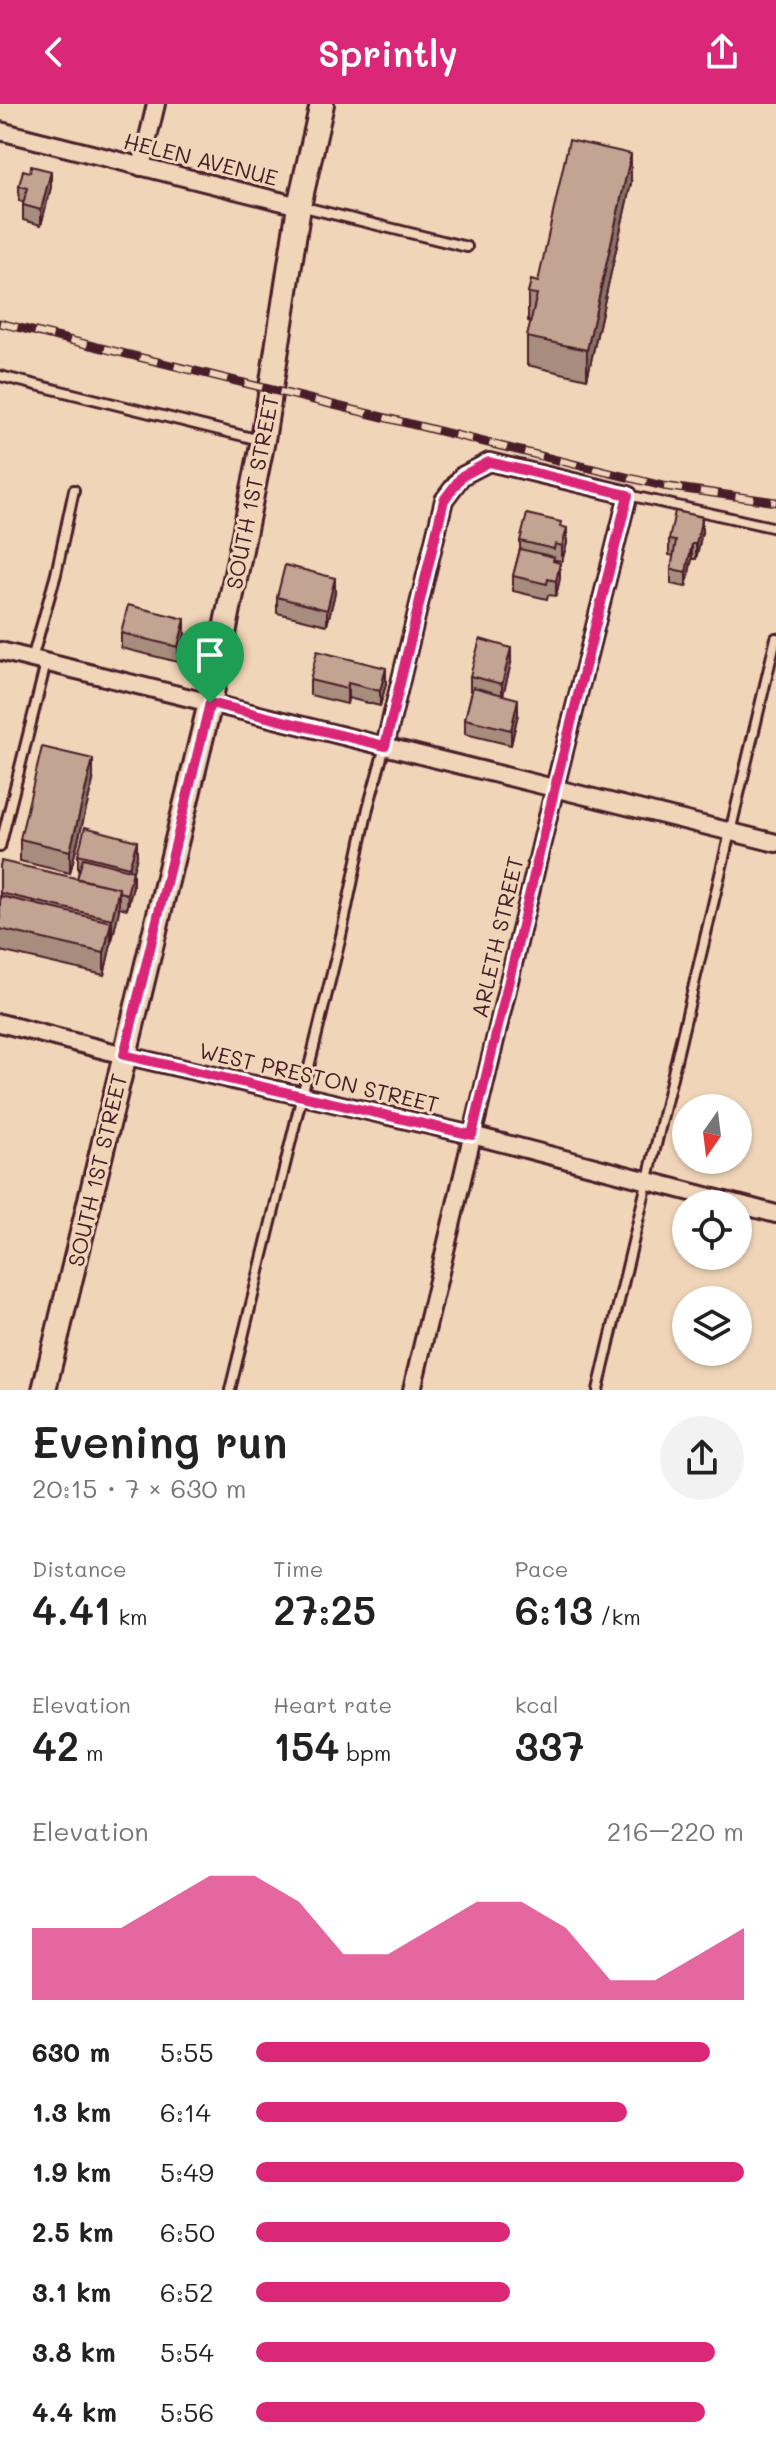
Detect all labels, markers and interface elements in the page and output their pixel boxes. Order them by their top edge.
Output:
text: Sprintly [318,29,458,76]
icon: back [32,30,76,74]
icon: share [700,30,744,74]
street label: HELEN AVENUE [121,126,281,192]
street label: SOUTH 1ST STREET [219,392,285,592]
pin [176,621,244,703]
icon: arrive [188,633,232,677]
street label: ARLETH STREET [464,853,530,1021]
street label: WEST PRESTON STREET [196,1035,442,1119]
street label: SOUTH 1ST STREET [61,1071,133,1269]
north arrow [672,1094,752,1174]
map controls [672,1094,752,1366]
button: locate [672,1190,752,1270]
button: layers [672,1286,752,1366]
text: Evening run [32,1412,287,1469]
button: share [660,1416,744,1500]
text: 20:15 · 7 × 630 m [32,1471,247,1505]
text: Distance [32,1554,127,1583]
text: Time [273,1554,323,1583]
text: Pace [515,1554,568,1583]
text: 4.41 [32,1583,111,1635]
text: 27:25 [273,1583,376,1635]
text: 6:13 [515,1583,593,1635]
text: km [111,1602,148,1631]
text: /km [593,1602,641,1631]
text: Elevation [32,1690,131,1719]
text: Heart rate [273,1690,392,1719]
text: kcal [515,1690,559,1719]
text: 42 [32,1719,79,1771]
text: 154 [273,1719,339,1771]
text: 337 [515,1719,585,1771]
text: m [79,1738,104,1767]
text: bpm [339,1738,391,1767]
text: Elevation [32,1814,149,1848]
text: 216–220 m [607,1814,744,1848]
text: 630 m [32,2035,110,2069]
text: 5:55 [160,2035,214,2069]
text: 1.3 km [32,2095,111,2129]
text: 6:14 [160,2095,211,2129]
text: 1.9 km [32,2155,111,2189]
text: 5:49 [160,2155,214,2189]
text: 2.5 km [32,2215,114,2249]
text: 6:50 [160,2215,215,2249]
text: 3.1 km [32,2275,111,2309]
text: 6:52 [160,2275,213,2309]
text: 3.8 km [32,2335,116,2369]
text: 5:54 [160,2335,214,2369]
text: 4.4 km [32,2395,117,2429]
text: 5:56 [160,2395,214,2429]

